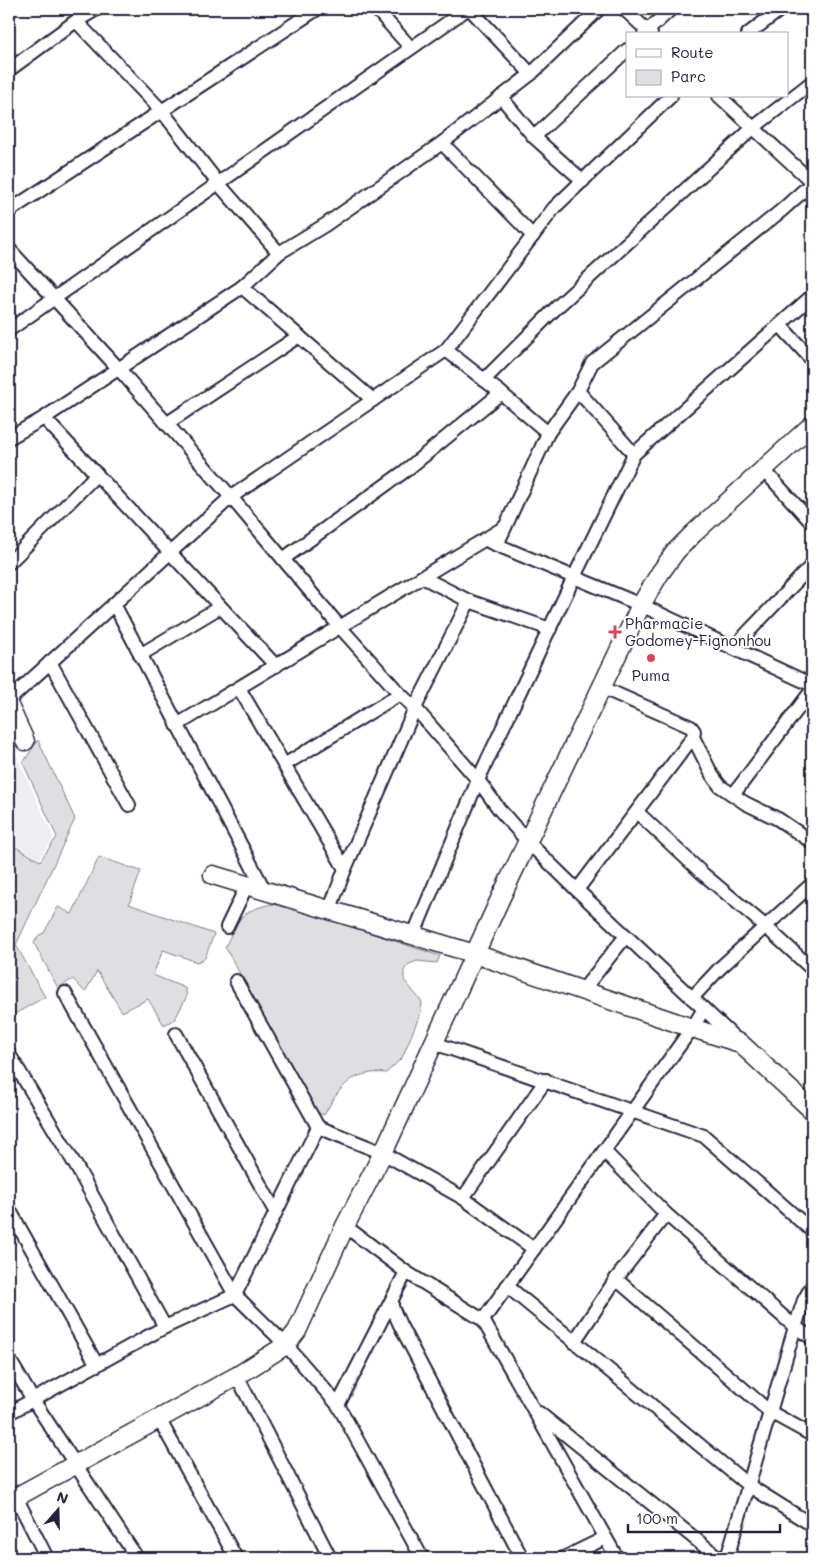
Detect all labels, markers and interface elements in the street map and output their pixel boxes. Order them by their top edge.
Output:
legend [626,32,788,98]
text: Route [671,42,714,62]
text: Parc [671,66,706,86]
place label: Pharmacie Godomey-Fignonhou [625,613,772,650]
marker: Pharmacie Godomey-Fignonhou [609,626,621,638]
marker: Puma [645,652,657,664]
place label: Puma [632,665,670,685]
north arrow [32,1484,82,1534]
text: N [54,1487,71,1508]
scale bar [628,1502,781,1534]
text: 100 m [636,1508,678,1528]

